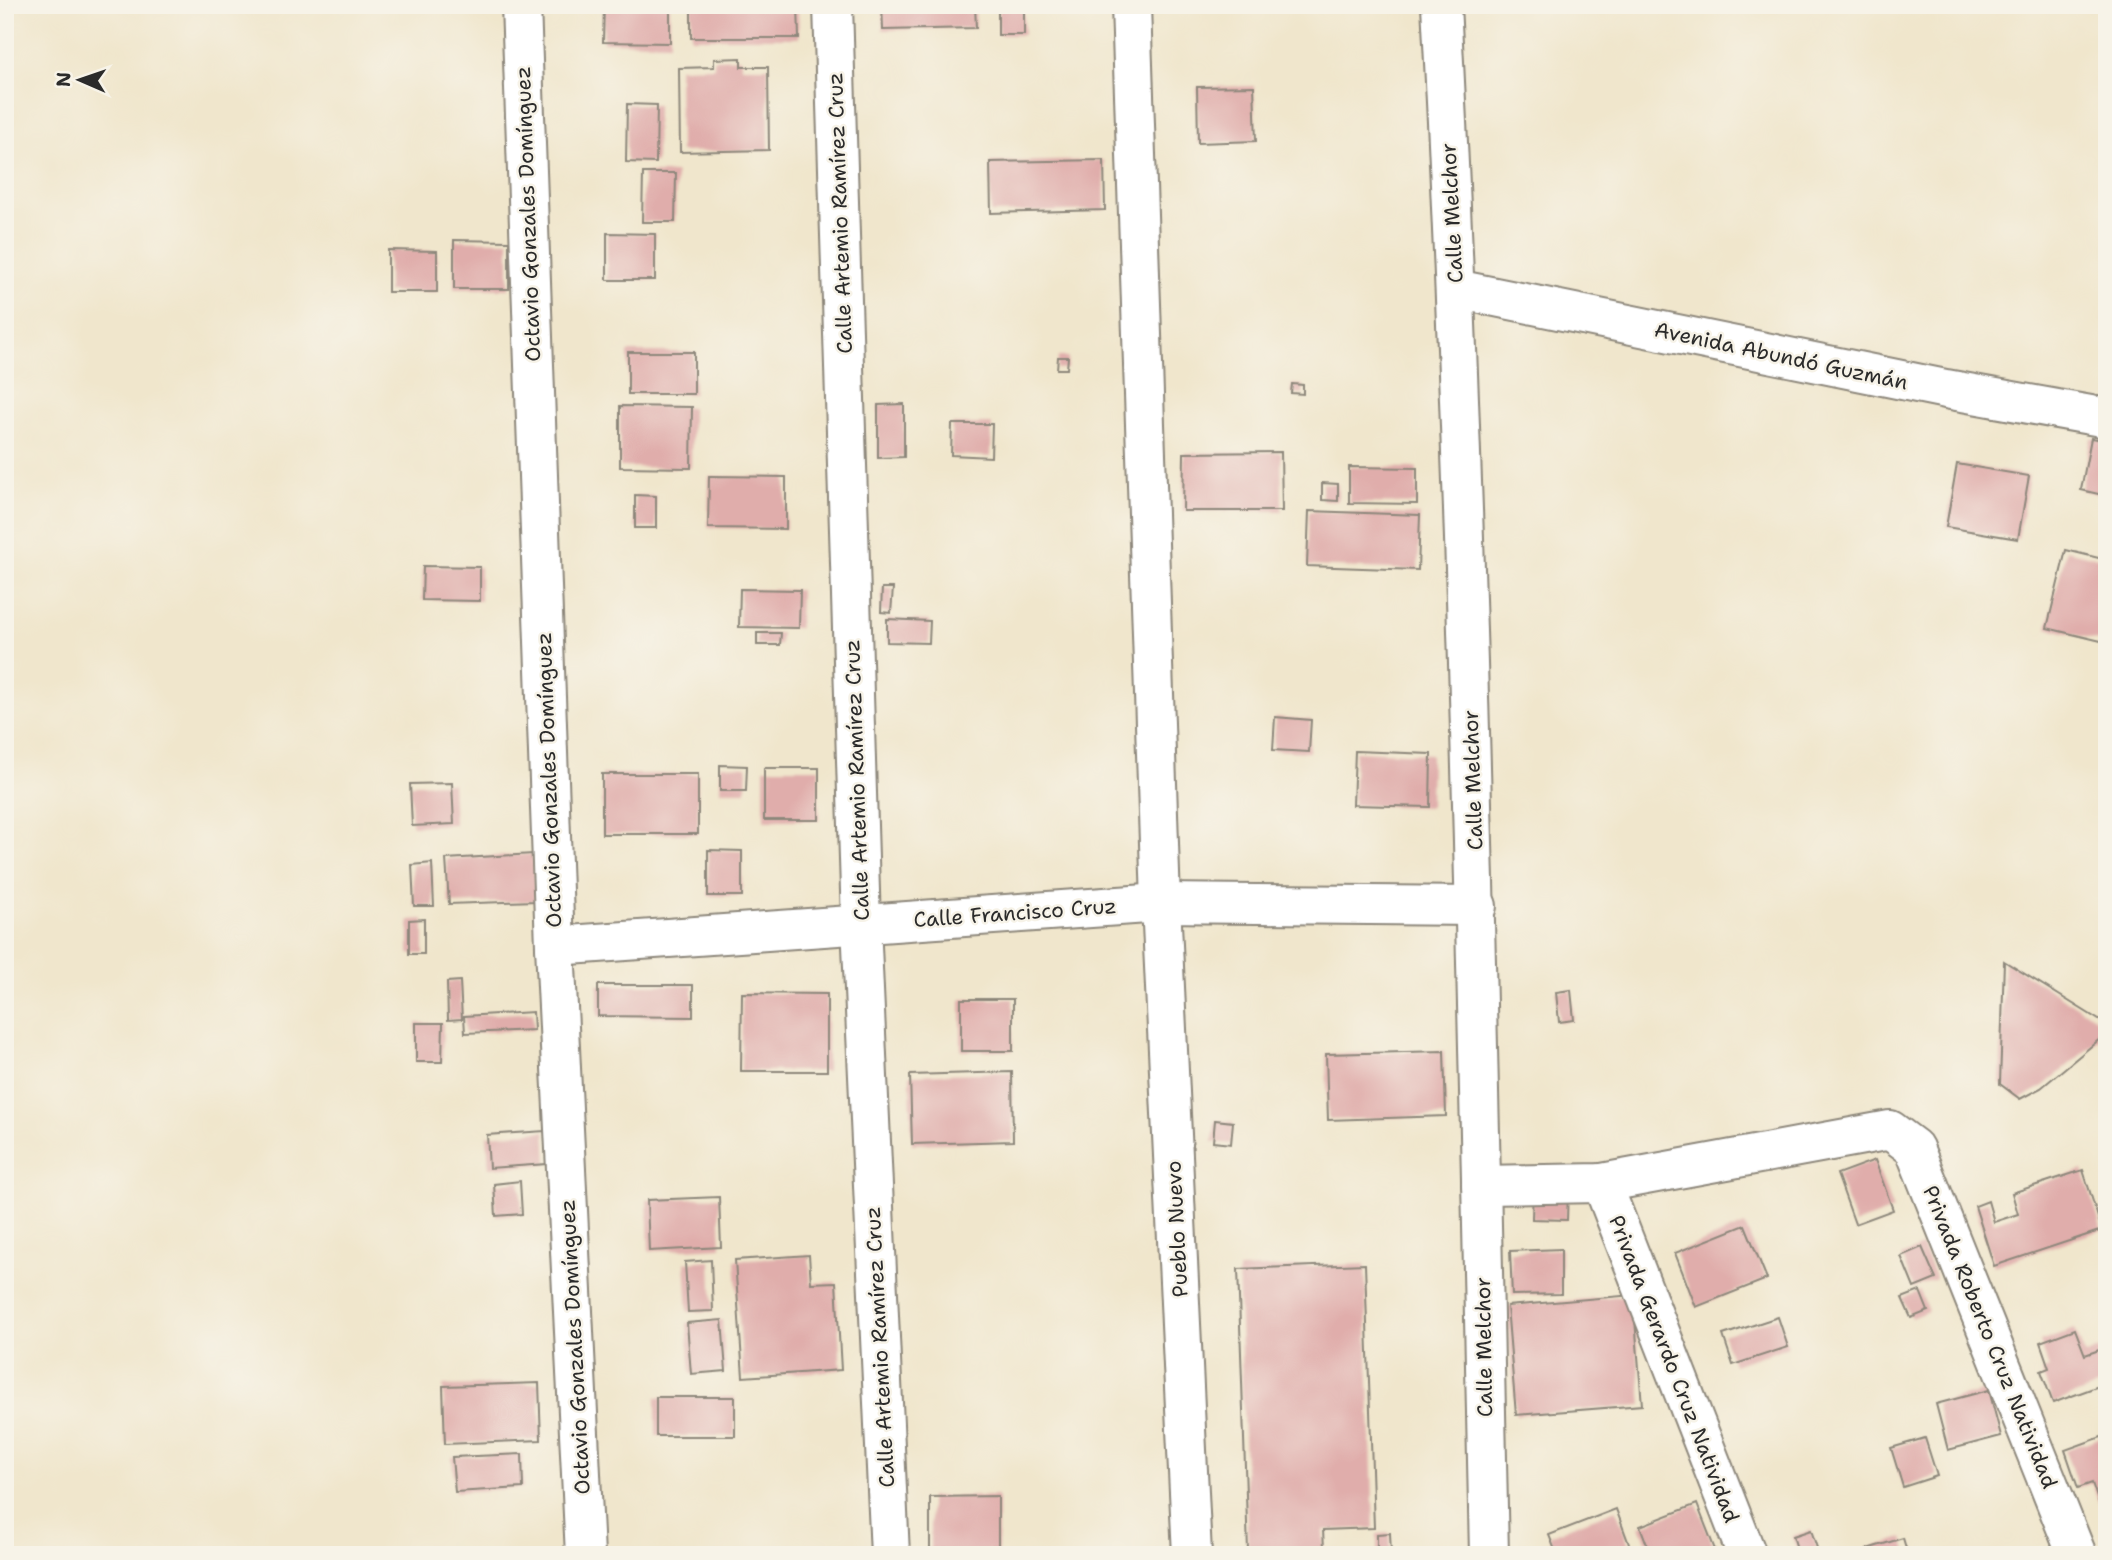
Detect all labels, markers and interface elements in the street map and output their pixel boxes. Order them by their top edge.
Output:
north arrow [46,46,116,116]
street label: Octavio Gonzales Domínguez [509,66,547,362]
text: N [51,71,76,87]
street label: Calle Artemio Ramírez Cruz [821,72,859,354]
street label: Calle Melchor [1434,142,1470,284]
street label: Avenida Abundó Guzmán [1652,315,1910,397]
street label: Octavio Gonzales Domínguez [530,632,568,928]
street label: Calle Artemio Ramírez Cruz [838,639,876,921]
street label: Calle Melchor [1457,709,1489,851]
street label: Calle Francisco Cruz [912,892,1118,934]
street label: Pueblo Nuevo [1159,1160,1195,1298]
street label: Privada Roberto Cruz Natividad [1916,1181,2064,1493]
street label: Octavio Gonzales Domínguez [553,1199,597,1495]
street label: Calle Artemio Ramírez Cruz [859,1206,901,1488]
street label: Privada Gerardo Cruz Natividad [1602,1211,1746,1527]
street label: Calle Melchor [1469,1277,1499,1417]

